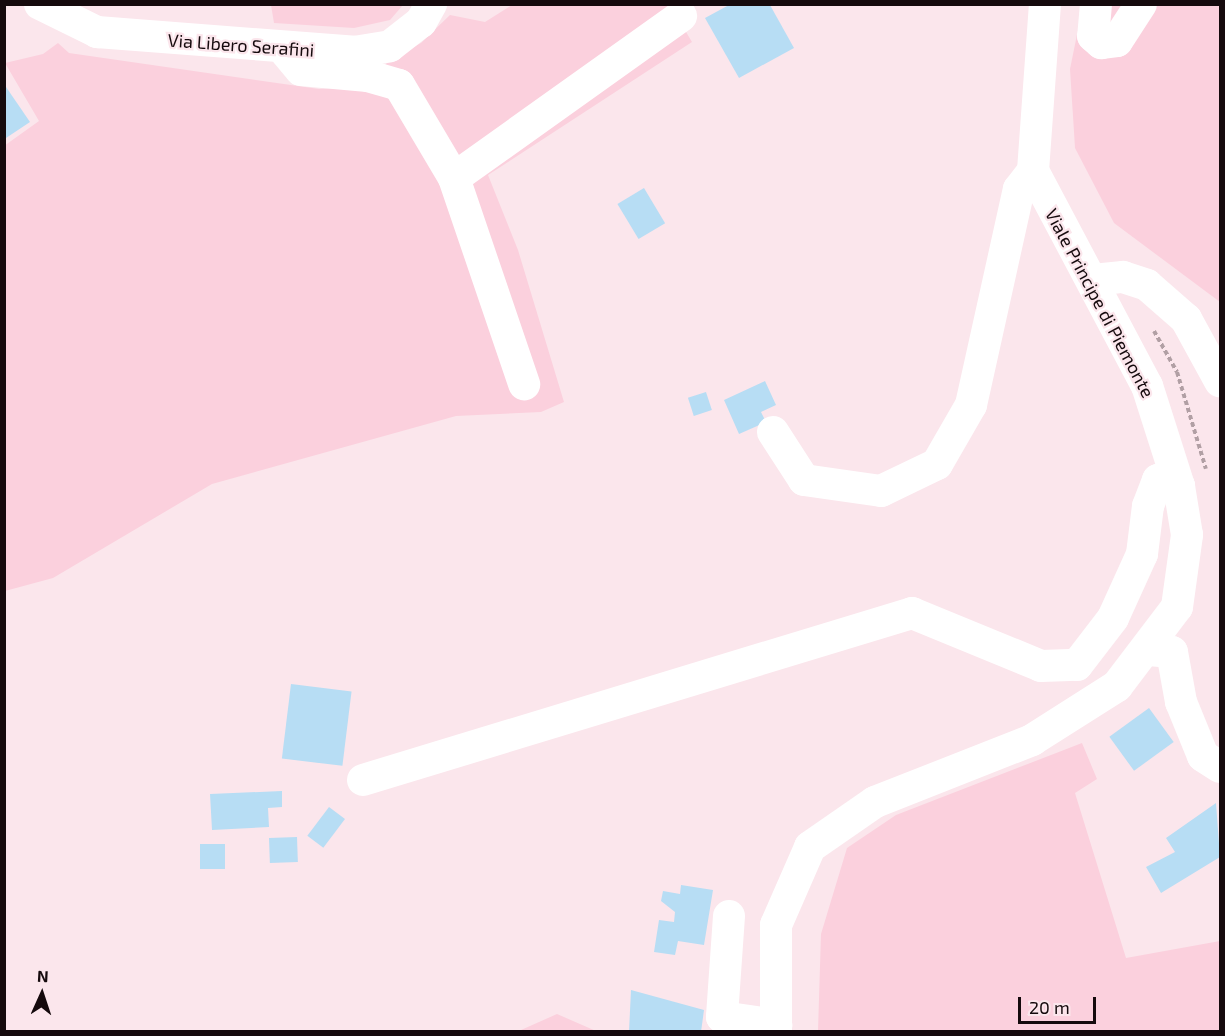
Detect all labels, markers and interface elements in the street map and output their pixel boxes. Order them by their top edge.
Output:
street label: Via Libero Serafini [167,29,315,61]
street label: Viale Principe di Piemonte [1041,205,1159,401]
north arrow [12,964,72,1024]
text: N [37,966,49,985]
scale bar [1021,985,1099,1023]
text: 20 m [1029,996,1070,1018]

